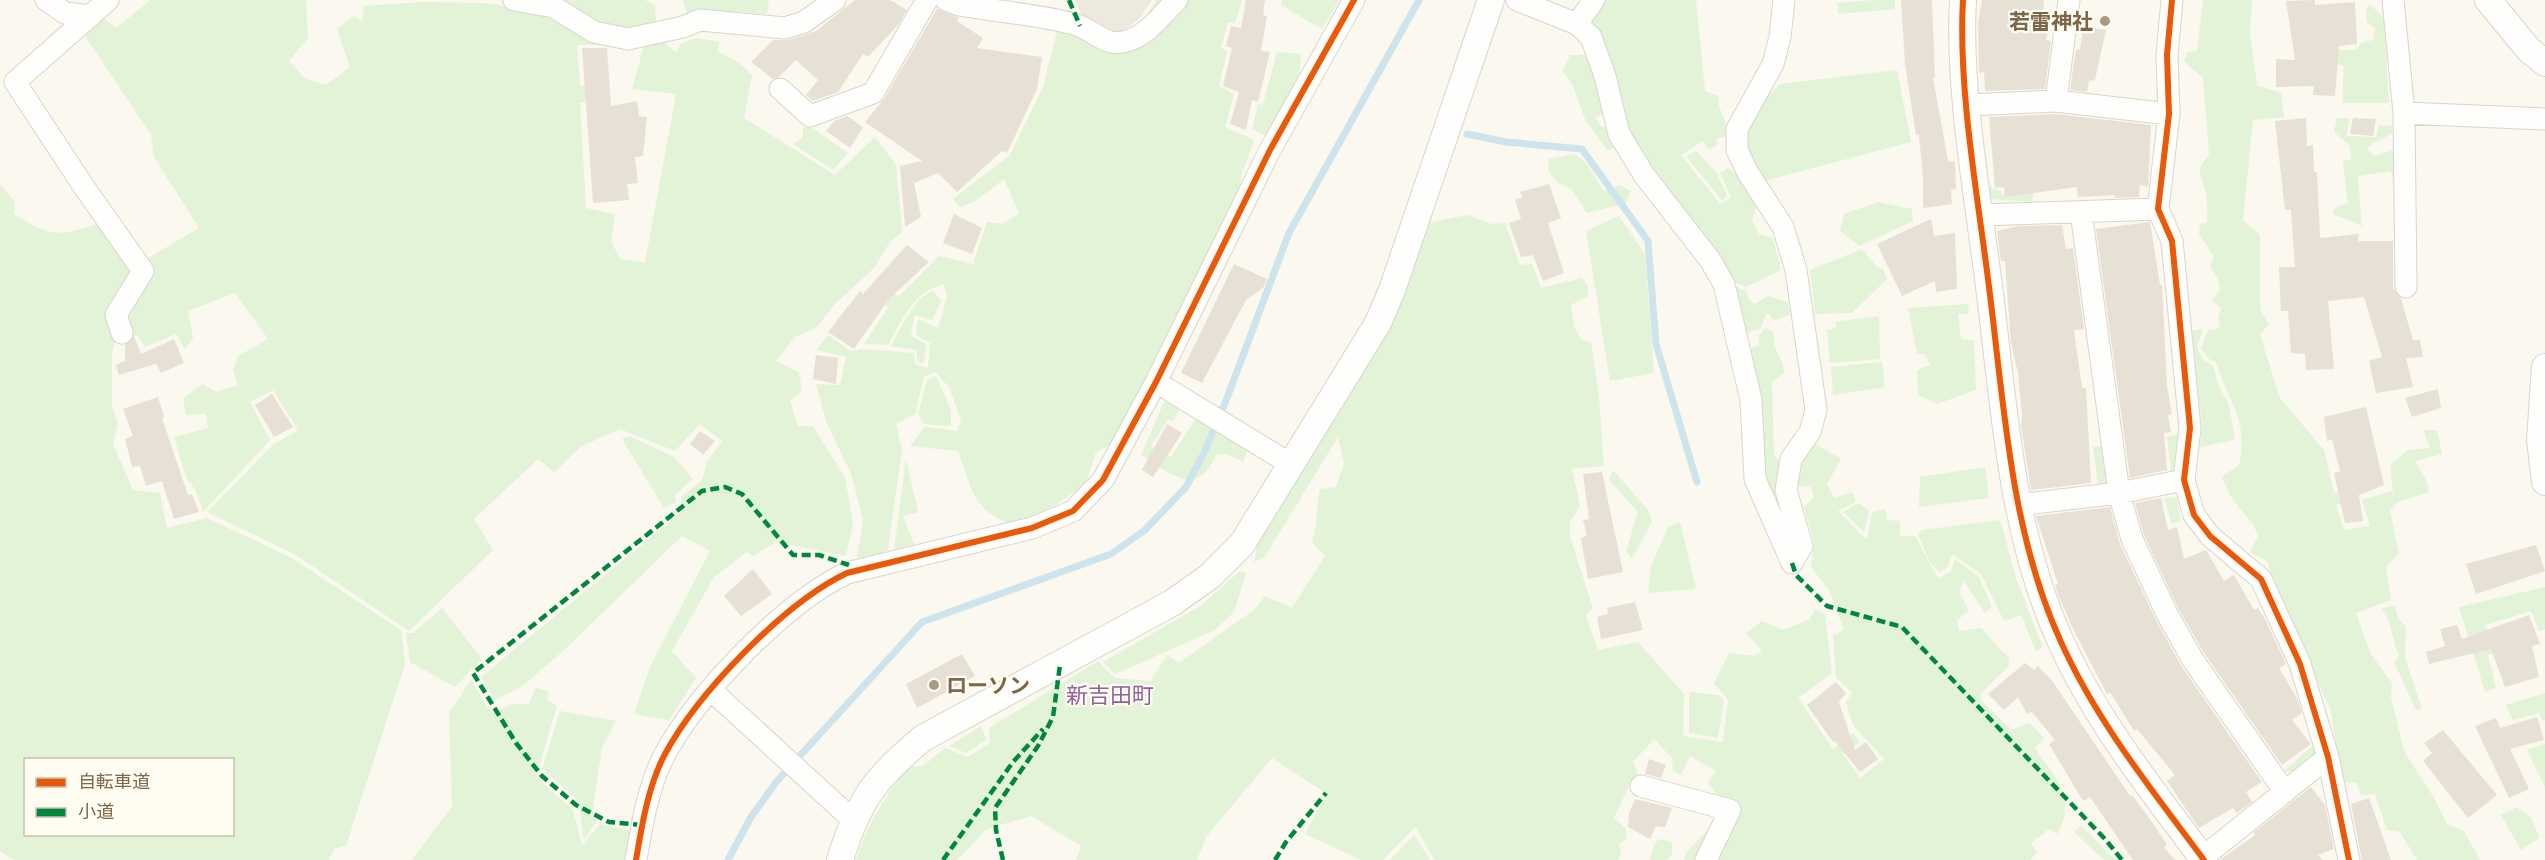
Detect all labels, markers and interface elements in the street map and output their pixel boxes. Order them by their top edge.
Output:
place label: 若雷神社 [2009,7,2093,35]
marker: 若雷神社 [2098,14,2112,28]
place label: ローソン [946,671,1030,699]
marker: ローソン [927,678,941,692]
district label: 新吉田町 [1066,679,1154,709]
legend [24,758,234,836]
text: 自転車道 [78,769,150,793]
text: 小道 [78,799,114,823]

